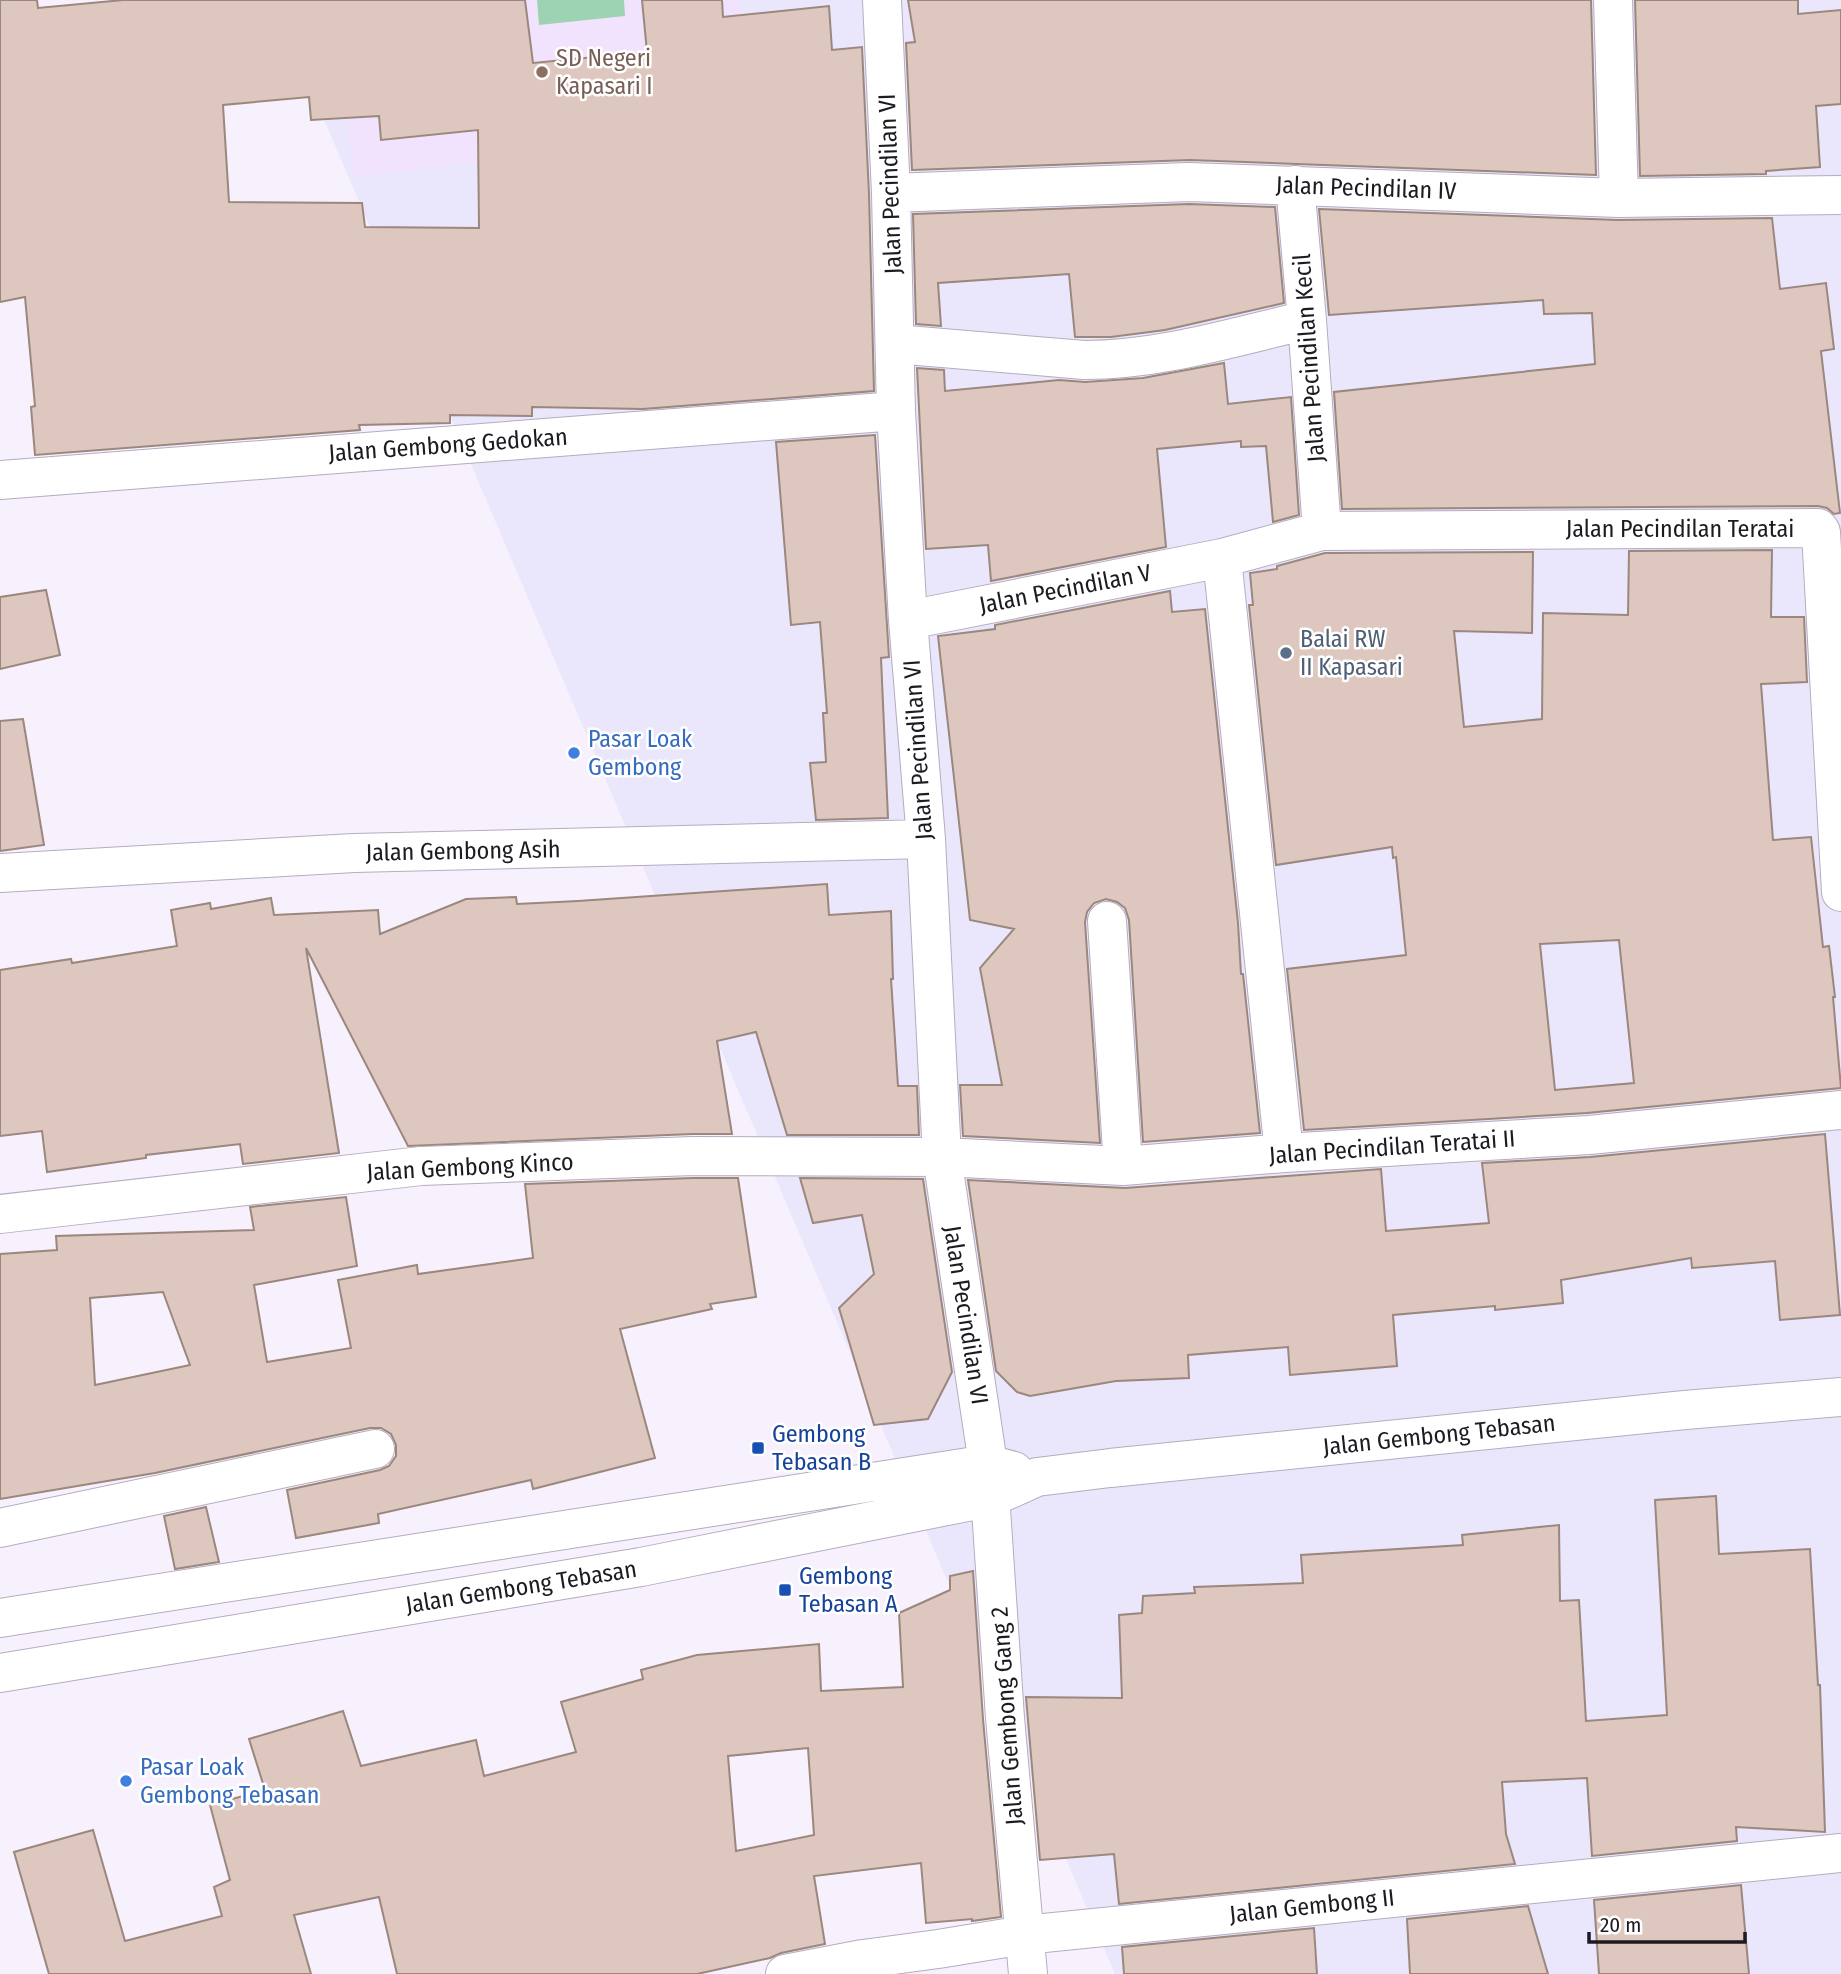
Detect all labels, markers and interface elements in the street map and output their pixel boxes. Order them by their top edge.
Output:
place label: SD Negeri Kapasari I [556,44,653,100]
marker: SD Negeri Kapasari I [534,64,550,80]
street label: Jalan Pecindilan VI [873,93,907,275]
street label: Jalan Pecindilan IV [1275,171,1458,205]
street label: Jalan Pecindilan Kecil [1288,253,1330,463]
street label: Jalan Gembong Gedokan [327,423,569,467]
street label: Jalan Pecindilan Teratai [1566,515,1794,543]
street label: Jalan Pecindilan V [977,558,1154,619]
place label: Balai RW II Kapasari [1300,625,1403,681]
marker: Balai RW II Kapasari [1278,645,1294,661]
street label: Jalan Pecindilan VI [898,659,938,841]
place label: Pasar Loak Gembong [588,725,693,781]
marker: Pasar Loak Gembong [566,745,582,761]
street label: Jalan Gembong Asih [365,835,561,867]
street label: Jalan Pecindilan Teratai II [1268,1124,1516,1170]
street label: Jalan Gembong Kinco [366,1148,574,1186]
street label: Jalan Pecindilan VI [938,1224,994,1406]
street label: Jalan Gembong Tebasan [1321,1409,1557,1461]
place label: Gembong Tebasan B [772,1420,871,1476]
marker: Gembong Tebasan B [750,1440,766,1456]
street label: Jalan Gembong Tebasan [403,1555,639,1619]
place label: Gembong Tebasan A [799,1562,898,1618]
marker: Gembong Tebasan A [777,1582,793,1598]
street label: Jalan Gembong Gang 2 [985,1606,1029,1826]
place label: Pasar Loak Gembong Tebasan [140,1753,319,1809]
marker: Pasar Loak Gembong Tebasan [118,1773,134,1789]
street label: Jalan Gembong II [1228,1883,1396,1929]
scale bar [1589,1900,1745,1944]
text: 20 m [1600,1912,1641,1938]

